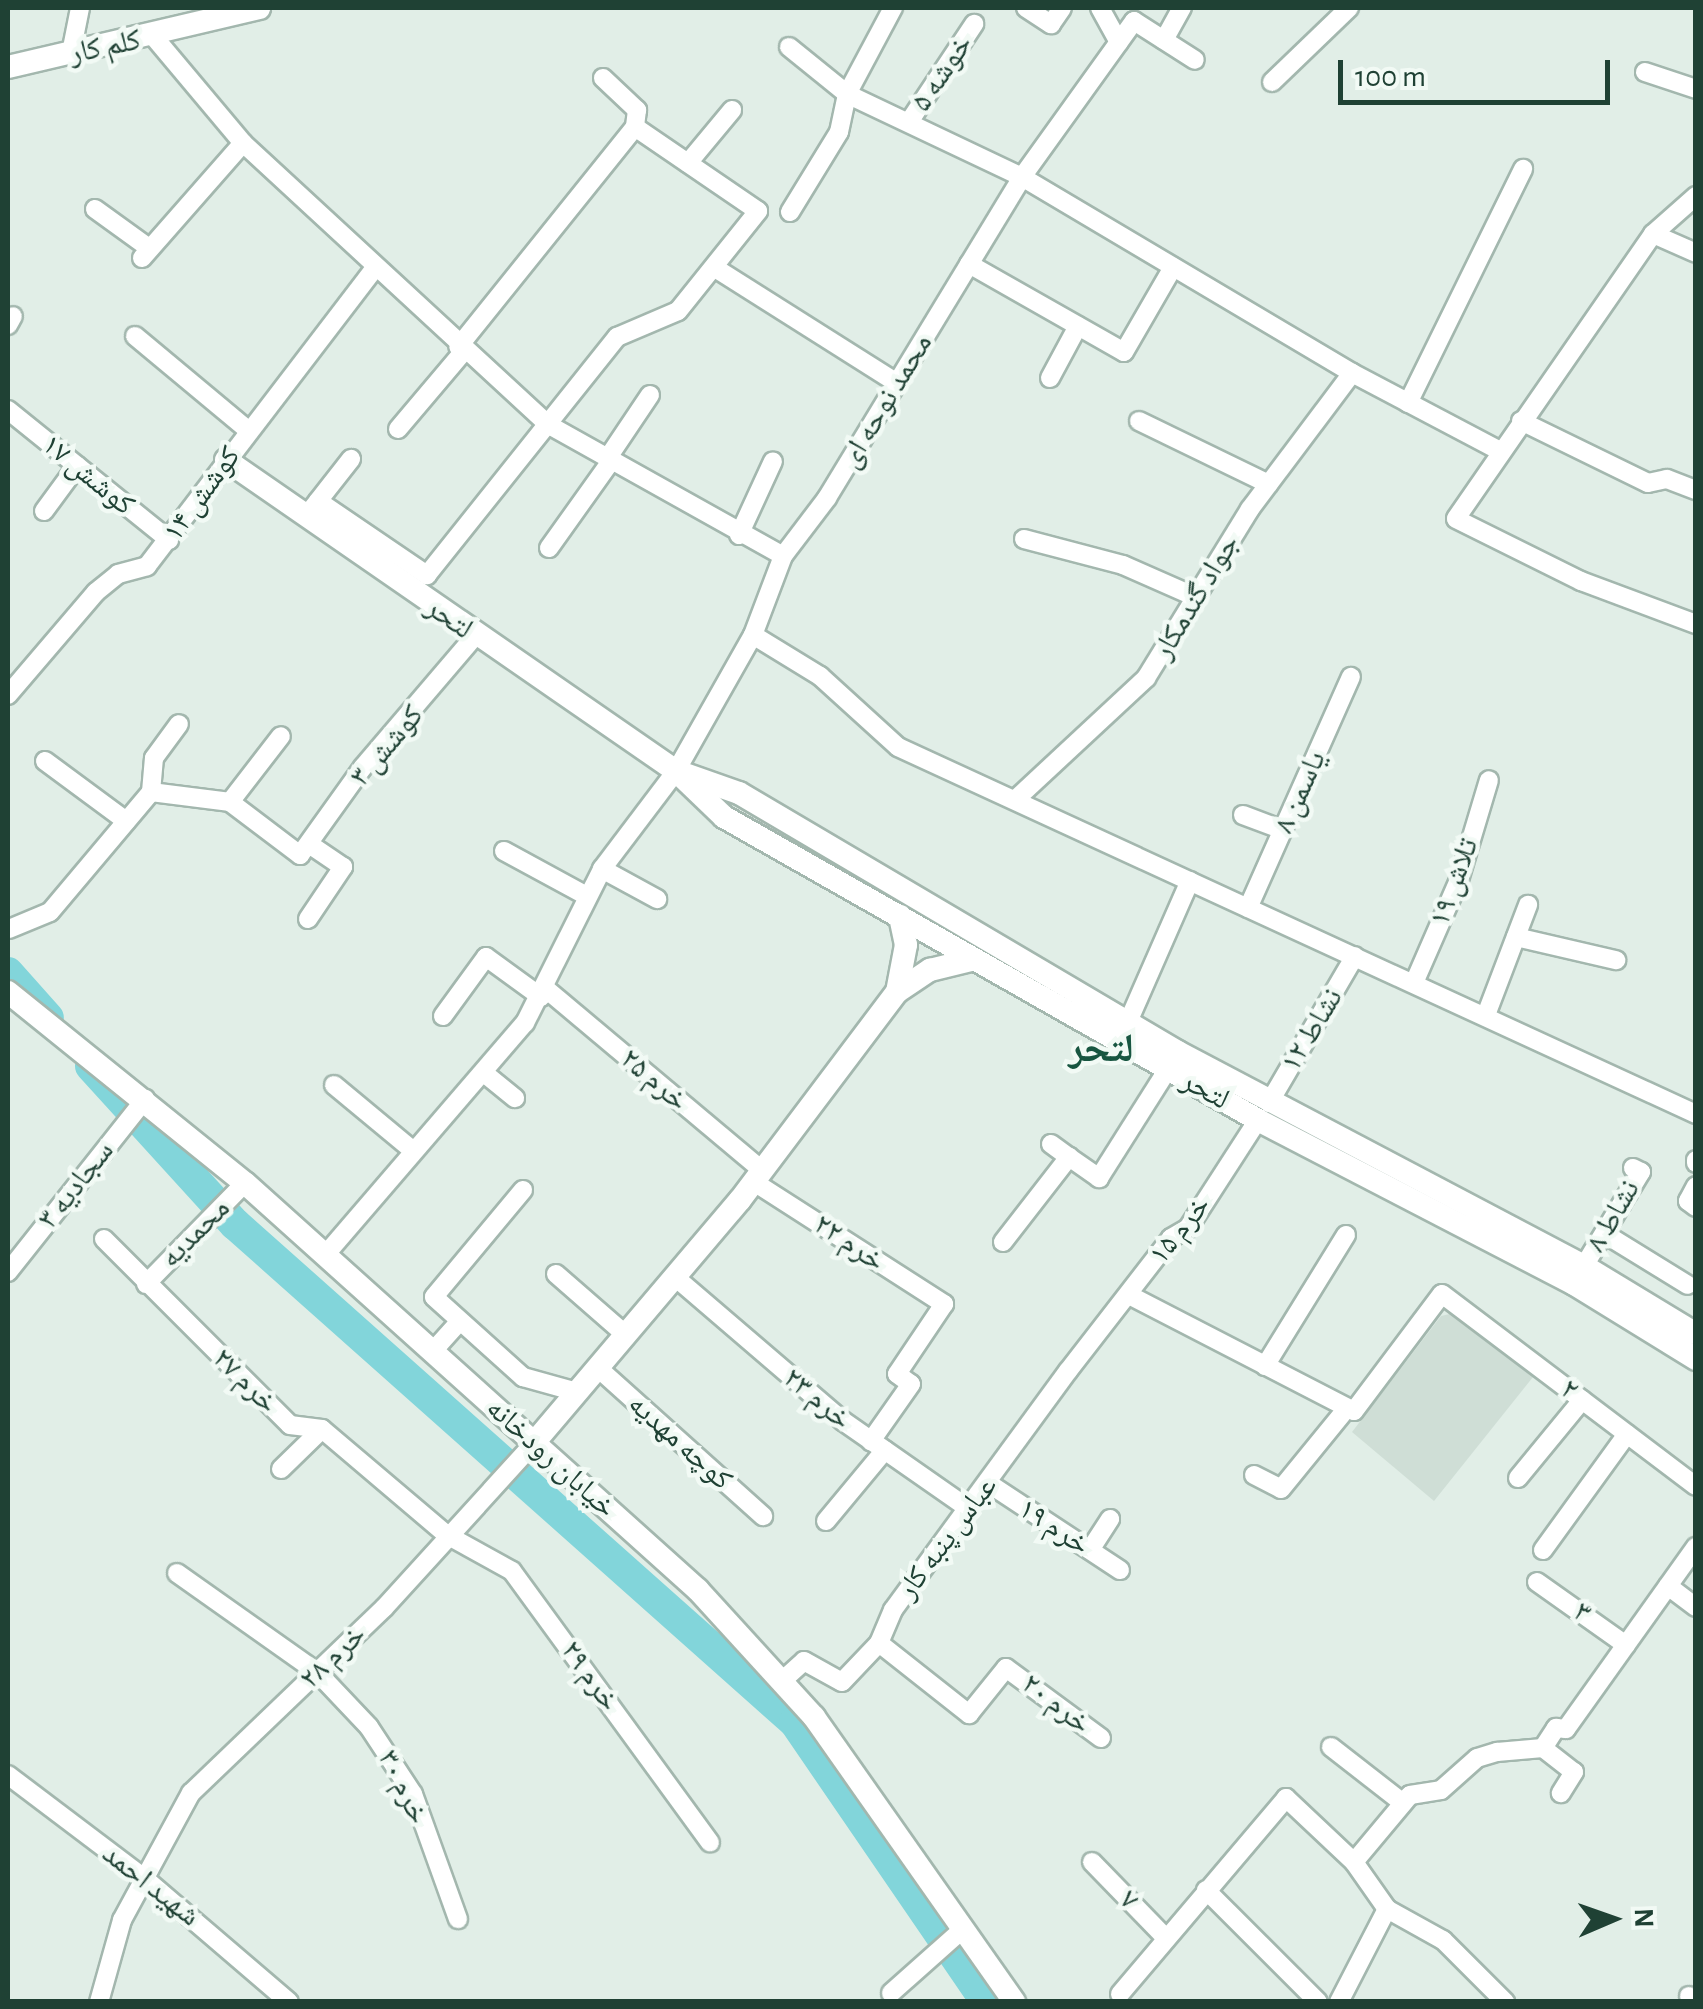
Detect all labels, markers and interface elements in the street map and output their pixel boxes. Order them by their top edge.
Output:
street label: کلم کار [66,22,144,72]
street label: خوشه ۵ [903,28,981,118]
scale bar [1343,40,1616,102]
text: 100 m [1355,62,1426,92]
street label: محمد نوحه ای [832,327,940,475]
street label: کوشش ۱۷ [34,427,142,523]
street label: کوشش ۱۴ [156,439,248,549]
street label: جواد گندمکار [1145,528,1247,666]
street label: لتحر [418,589,480,647]
street label: کوشش ۳ [343,698,431,794]
street label: یاسمن ۸ [1266,745,1334,839]
street label: تلاش ۱۹ [1422,833,1486,931]
street label: نشاط ۱۲ [1273,982,1351,1078]
district label: لتحر [1068,1025,1134,1073]
street label: خرم ۲۵ [613,1041,695,1119]
street label: لتحر [1175,1062,1235,1118]
street label: سجادیه ۳ [30,1134,122,1236]
street label: نشاط ۸ [1578,1174,1648,1258]
street label: خرم ۱۵ [1142,1188,1218,1272]
street label: محمدیه [153,1191,237,1275]
street label: خرم ۲۲ [807,1207,891,1279]
street label: خرم ۲۷ [205,1341,285,1421]
street label: خرم ۲۳ [775,1361,859,1437]
street label: ۲ [1553,1372,1585,1408]
street label: کوچه مهدیه [621,1386,739,1498]
street label: خیابان رودخانه [479,1390,623,1526]
street label: عباس پنبه کار [889,1469,1005,1607]
street label: خرم ۱۹ [1012,1491,1096,1563]
street label: ۳ [1566,1594,1598,1632]
street label: خرم ۲۸ [293,1617,373,1697]
street label: خرم ۲۹ [553,1634,627,1718]
street label: خرم ۲۰ [1014,1666,1098,1742]
street label: خرم ۳۰ [369,1744,437,1830]
street label: شهید احمد [95,1836,207,1934]
north arrow [1563,1869,1663,1969]
street label: ۷ [1111,1883,1147,1917]
text: N [1629,1908,1657,1928]

